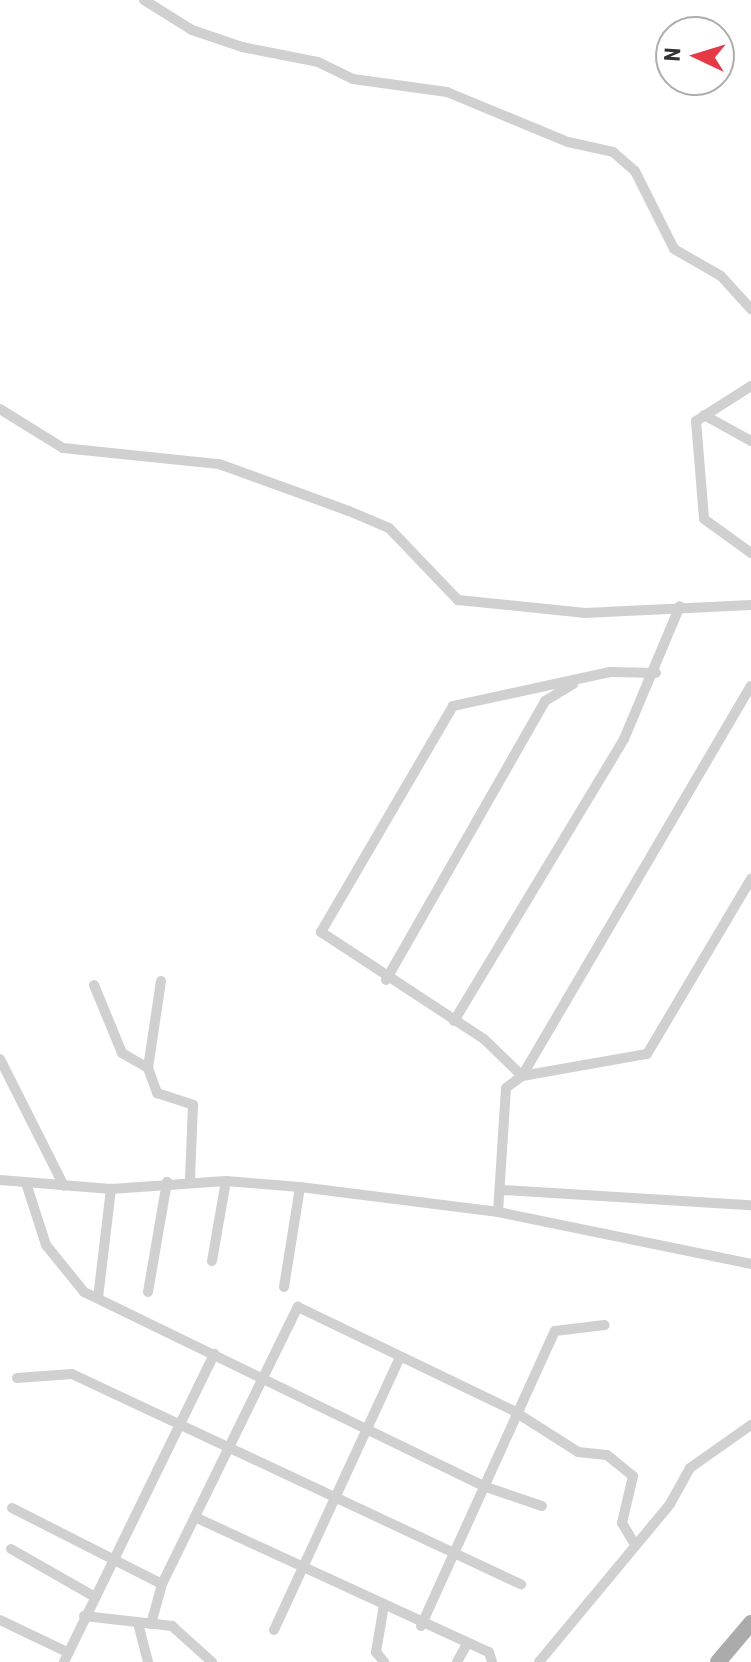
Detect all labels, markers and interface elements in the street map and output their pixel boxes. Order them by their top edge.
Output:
north arrow [655,16,735,96]
text: N [660,47,685,62]

